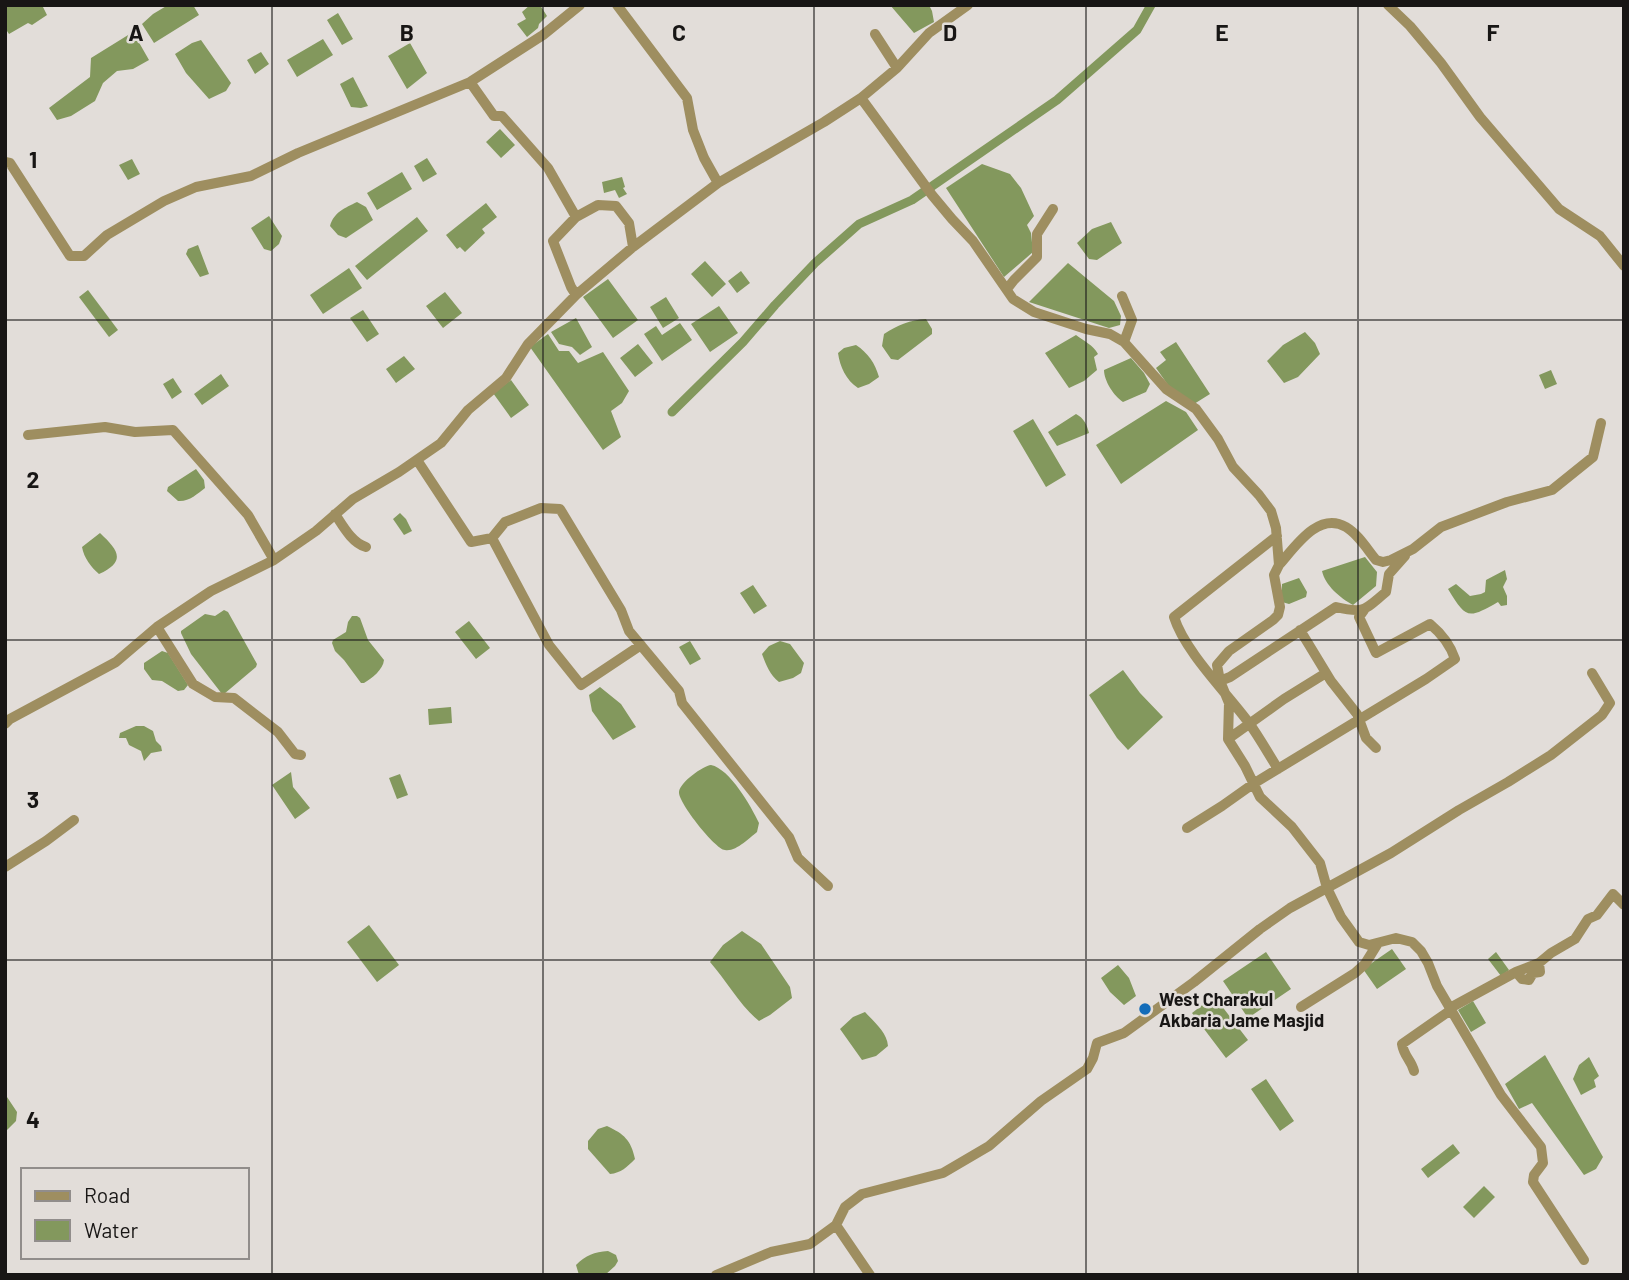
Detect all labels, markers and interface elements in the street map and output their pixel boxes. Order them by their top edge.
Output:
text: A [128,18,144,46]
text: B [400,18,414,46]
text: C [672,18,686,46]
text: D [943,18,957,46]
text: E [1215,18,1229,46]
text: F [1487,18,1500,46]
text: 1 [29,145,37,173]
text: 2 [27,465,39,493]
text: 3 [27,785,39,813]
place label: West Charakul Akbaria Jame Masjid [1159,988,1324,1031]
marker: West Charakul Akbaria Jame Masjid [1137,1001,1153,1017]
text: 4 [26,1105,40,1133]
legend [21,1168,248,1259]
text: Road [84,1182,130,1207]
text: Water [84,1217,139,1242]

